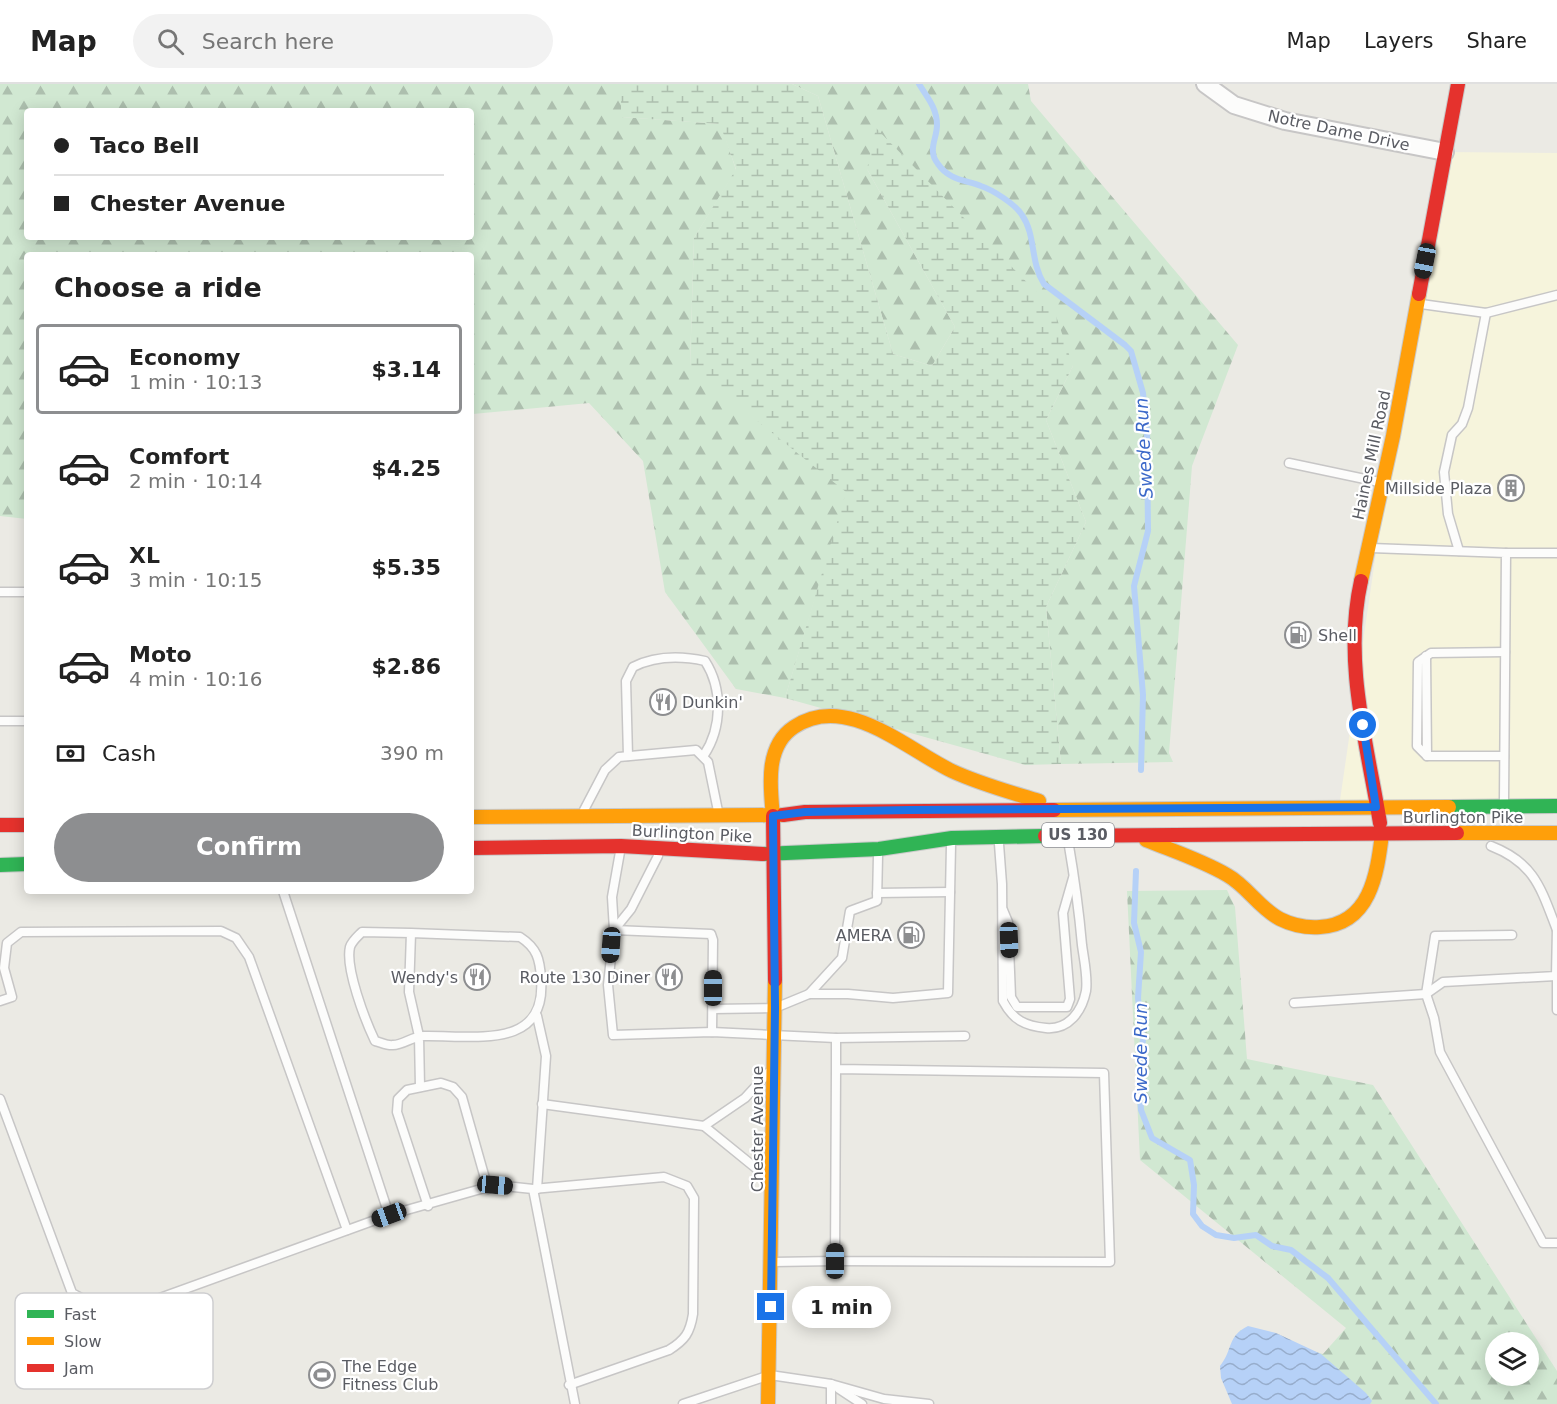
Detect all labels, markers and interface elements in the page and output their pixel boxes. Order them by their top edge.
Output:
search box [133,14,553,68]
text: Map [30,25,97,58]
icon: search [154,25,187,58]
text: Search here [202,29,334,54]
text: Map [1287,29,1331,53]
text: Layers [1364,29,1433,53]
text: Share [1466,29,1527,53]
street label: Notre Dame Drive [1266,106,1412,155]
text: Taco Bell [90,133,200,158]
text: Chester Avenue [90,191,286,216]
car [1413,242,1437,280]
text: Choose a ride [54,272,262,303]
icon: car [57,342,111,396]
text: Economy [129,345,240,370]
text: $3.14 [371,357,441,382]
text: 1 min · 10:13 [129,370,263,394]
street label: Haines Mill Road [1348,389,1395,522]
water label: Swede Run [1130,397,1157,499]
icon: car [57,441,111,495]
text: Comfort [129,444,229,469]
text: $4.25 [371,456,441,481]
text: 2 min · 10:14 [129,469,263,493]
building icon: Millside Plaza [1496,473,1526,503]
place label: Millside Plaza [1385,479,1492,498]
icon: car [57,540,111,594]
text: XL [129,543,160,568]
text: $5.35 [371,555,441,580]
text: 3 min · 10:15 [129,568,263,592]
fuel station icon: Shell [1283,620,1313,650]
place label: Shell [1318,626,1357,645]
icon: car [57,639,111,693]
text: Moto [129,642,192,667]
text: $2.86 [371,654,441,679]
text: 4 min · 10:16 [129,667,263,691]
restaurant icon: Dunkin' [648,687,678,717]
place label: Dunkin' [682,693,743,712]
route start [1349,711,1376,738]
icon: cash [54,737,87,770]
text: Cash [102,741,156,766]
text: 390 m [380,741,444,765]
street label: Burlington Pike [1403,808,1523,827]
button: Confirm [54,813,444,882]
street label: Burlington Pike [631,821,753,846]
road number: US 130 [1042,823,1114,847]
fuel station icon: AMERA [896,920,926,950]
car [999,922,1019,958]
car [601,926,621,964]
place label: AMERA [836,926,892,945]
restaurant icon: Wendy's [462,962,492,992]
restaurant icon: Route 130 Diner [654,962,684,992]
place label: Wendy's [391,968,458,987]
place label: Route 130 Diner [520,968,650,987]
car [704,970,722,1006]
water label: Swede Run [1130,1003,1151,1103]
street label: Chester Avenue [748,1066,767,1192]
car [476,1174,514,1196]
car [369,1200,409,1230]
car [826,1243,844,1279]
callout: 1 min [792,1286,891,1328]
legend [15,1293,213,1389]
route end [757,1293,784,1320]
text: 1 min [810,1295,873,1319]
text: Fast [64,1305,96,1324]
text: Slow [64,1332,101,1351]
map controls [1485,1332,1539,1386]
button: layers [1485,1332,1539,1386]
place label: The Edge Fitness Club [341,1357,438,1394]
text: Jam [63,1359,94,1378]
sports icon: The Edge Fitness Club [307,1360,337,1390]

